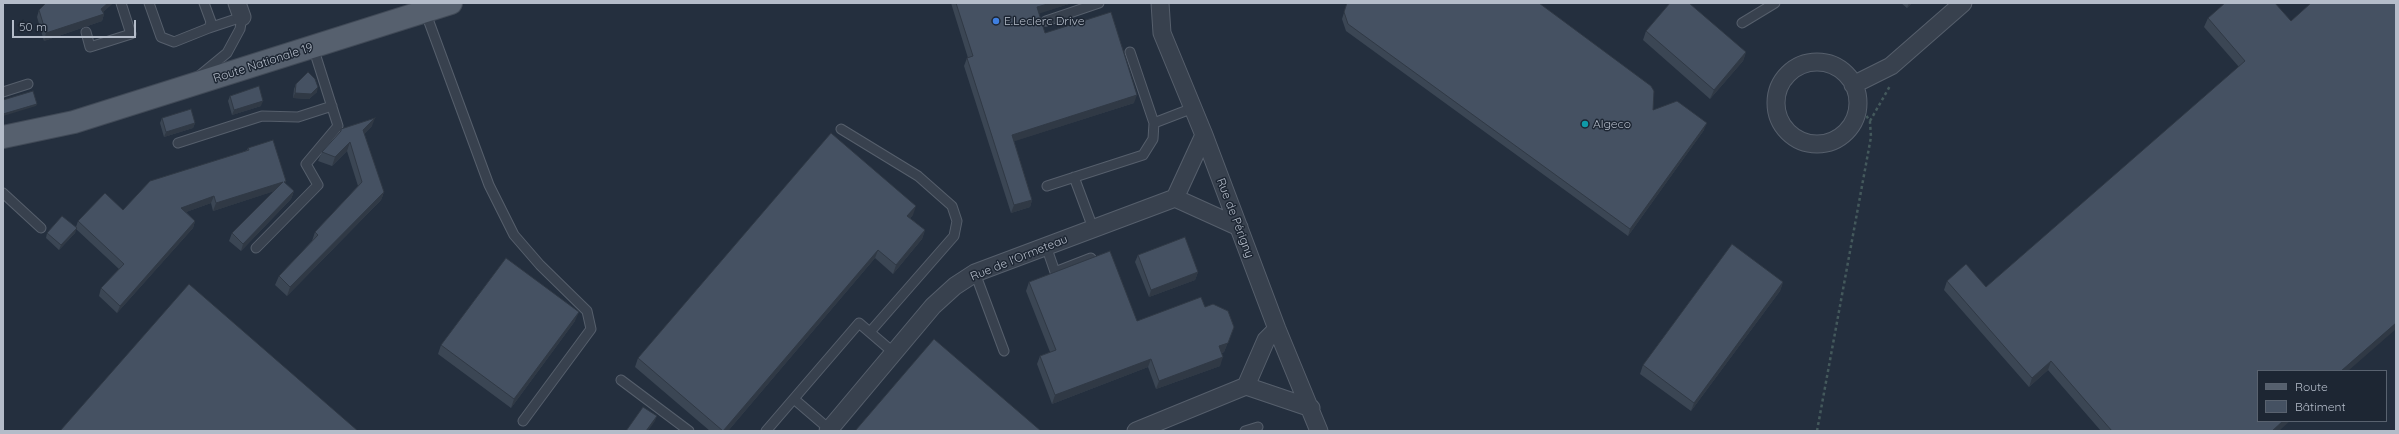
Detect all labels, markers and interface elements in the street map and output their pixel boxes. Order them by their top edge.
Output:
scale bar [14,12,138,38]
place label: E.Leclerc Drive [1004,14,1085,28]
marker: E.Leclerc Drive [991,16,1001,26]
text: 50 m [19,19,47,34]
street label: Route Nationale 19 [211,40,315,86]
place label: Algeco [1593,117,1631,131]
marker: Algeco [1580,119,1590,129]
street label: Rue de Périgny [1213,176,1257,260]
street label: Rue de l'Ormeteau [968,232,1070,284]
legend [2257,370,2387,422]
text: Route [2295,379,2328,394]
text: Bâtiment [2295,399,2345,414]

